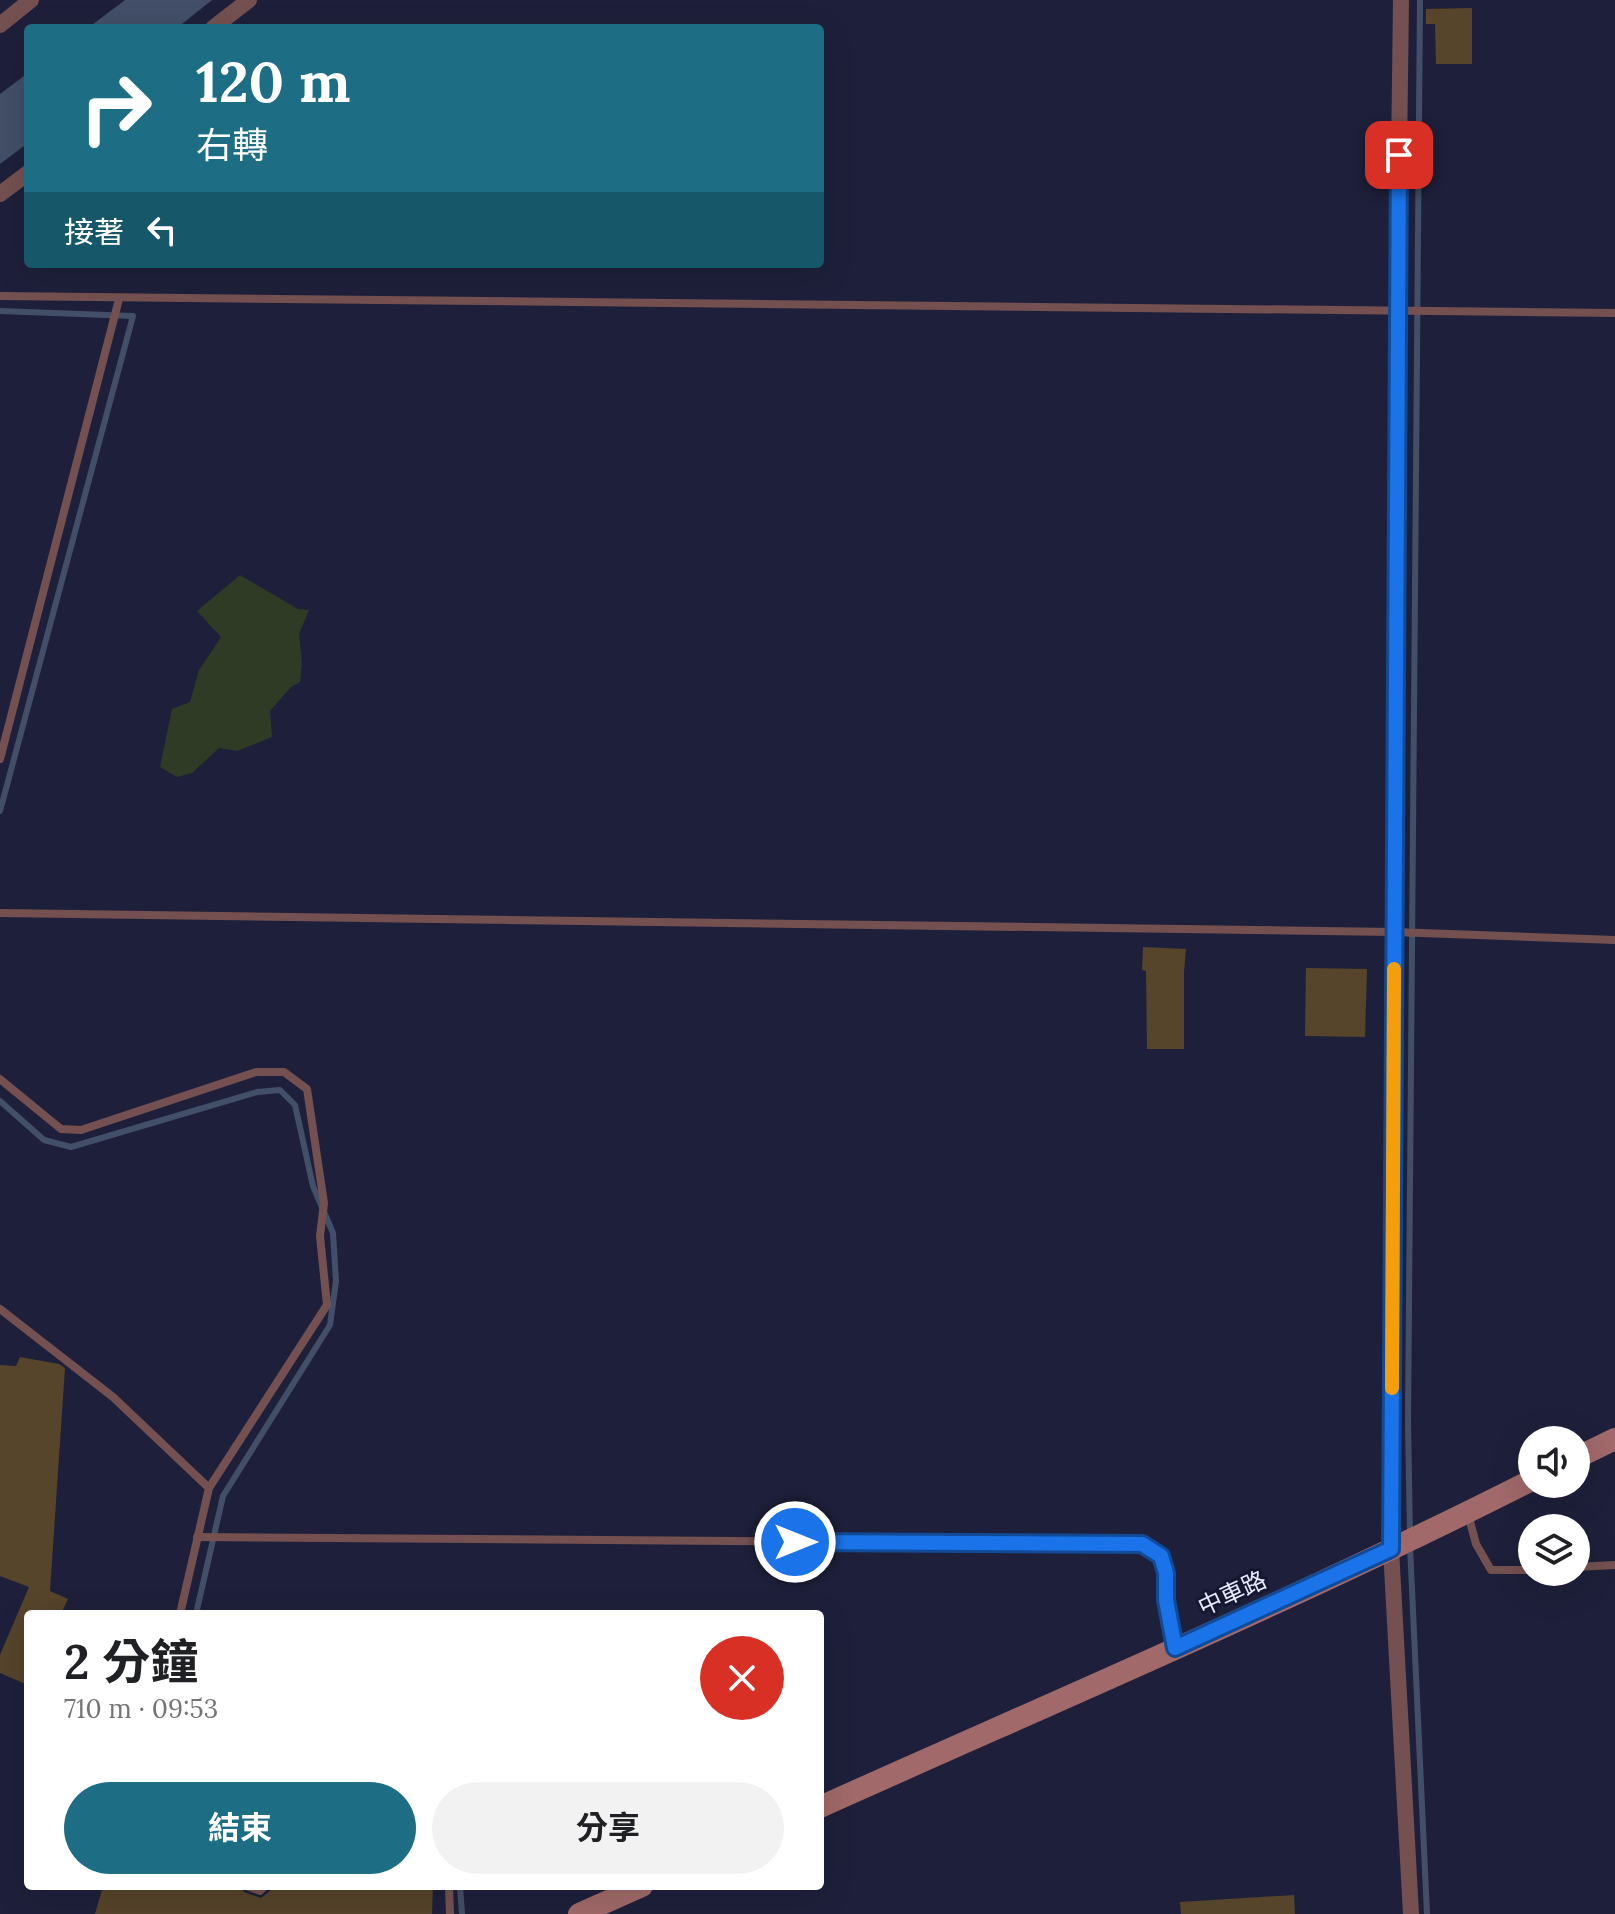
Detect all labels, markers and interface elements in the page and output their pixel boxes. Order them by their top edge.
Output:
text: 120 m [196,46,350,117]
icon: right [64,56,168,160]
pin [1365,121,1433,189]
text: 右轉 [196,122,268,168]
icon: arrive [1377,133,1421,177]
icon: left [140,208,184,252]
text: 接著 [64,213,124,251]
map controls [1518,1426,1590,1586]
button: sound [1518,1426,1590,1498]
position arrow [753,1500,837,1584]
button: layers [1518,1514,1590,1586]
street label: 中車路 [1193,1564,1271,1622]
text: 2 分鐘 [64,1631,198,1692]
button: close [700,1636,784,1720]
text: 710 m · 09:53 [64,1692,218,1725]
button: 結束 [64,1782,416,1874]
button: 分享 [432,1782,784,1874]

